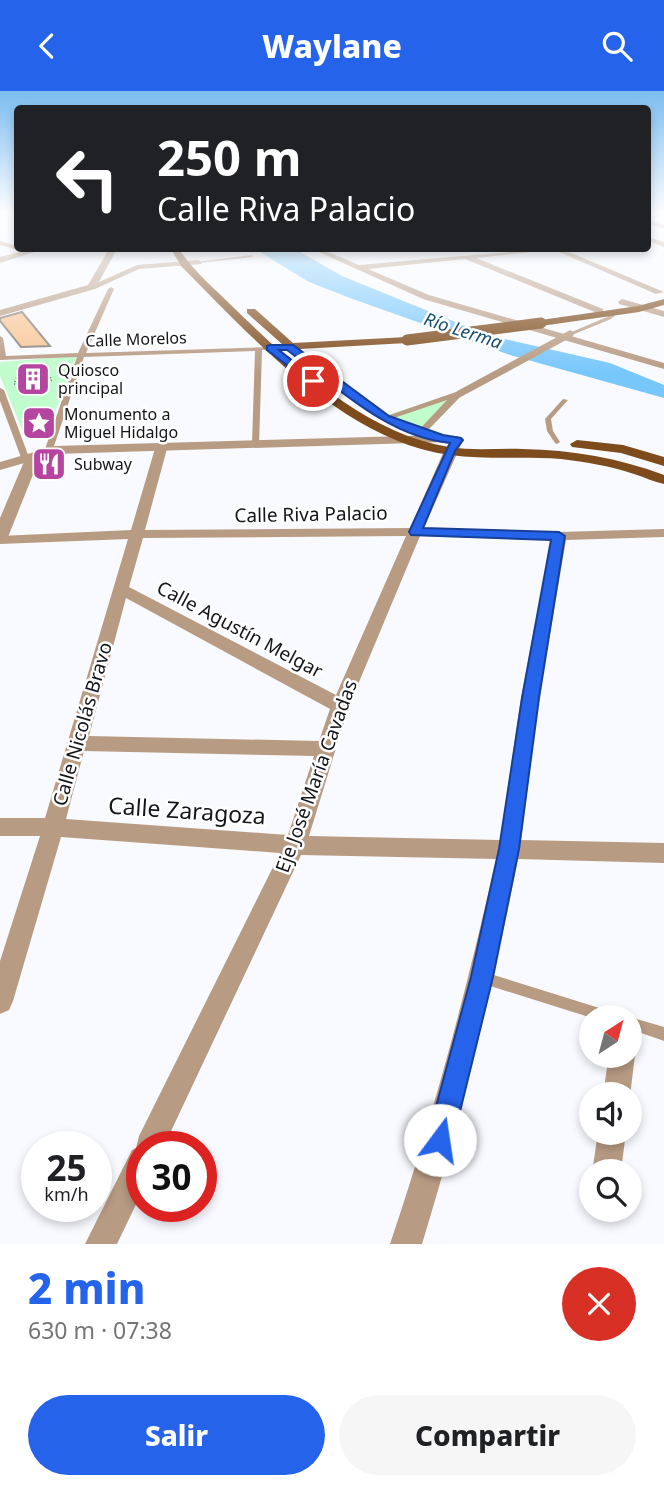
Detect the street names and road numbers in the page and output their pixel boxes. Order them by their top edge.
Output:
street label: Calle Morelos [85,326,187,352]
street label: Calle Riva Palacio [234,500,388,528]
street label: Calle Agustín Melgar [153,574,328,684]
street label: Calle Nicolás Bravo [46,639,118,809]
street label: Eje José María Cavadas [269,676,363,876]
street label: Calle Zaragoza [107,789,267,831]

